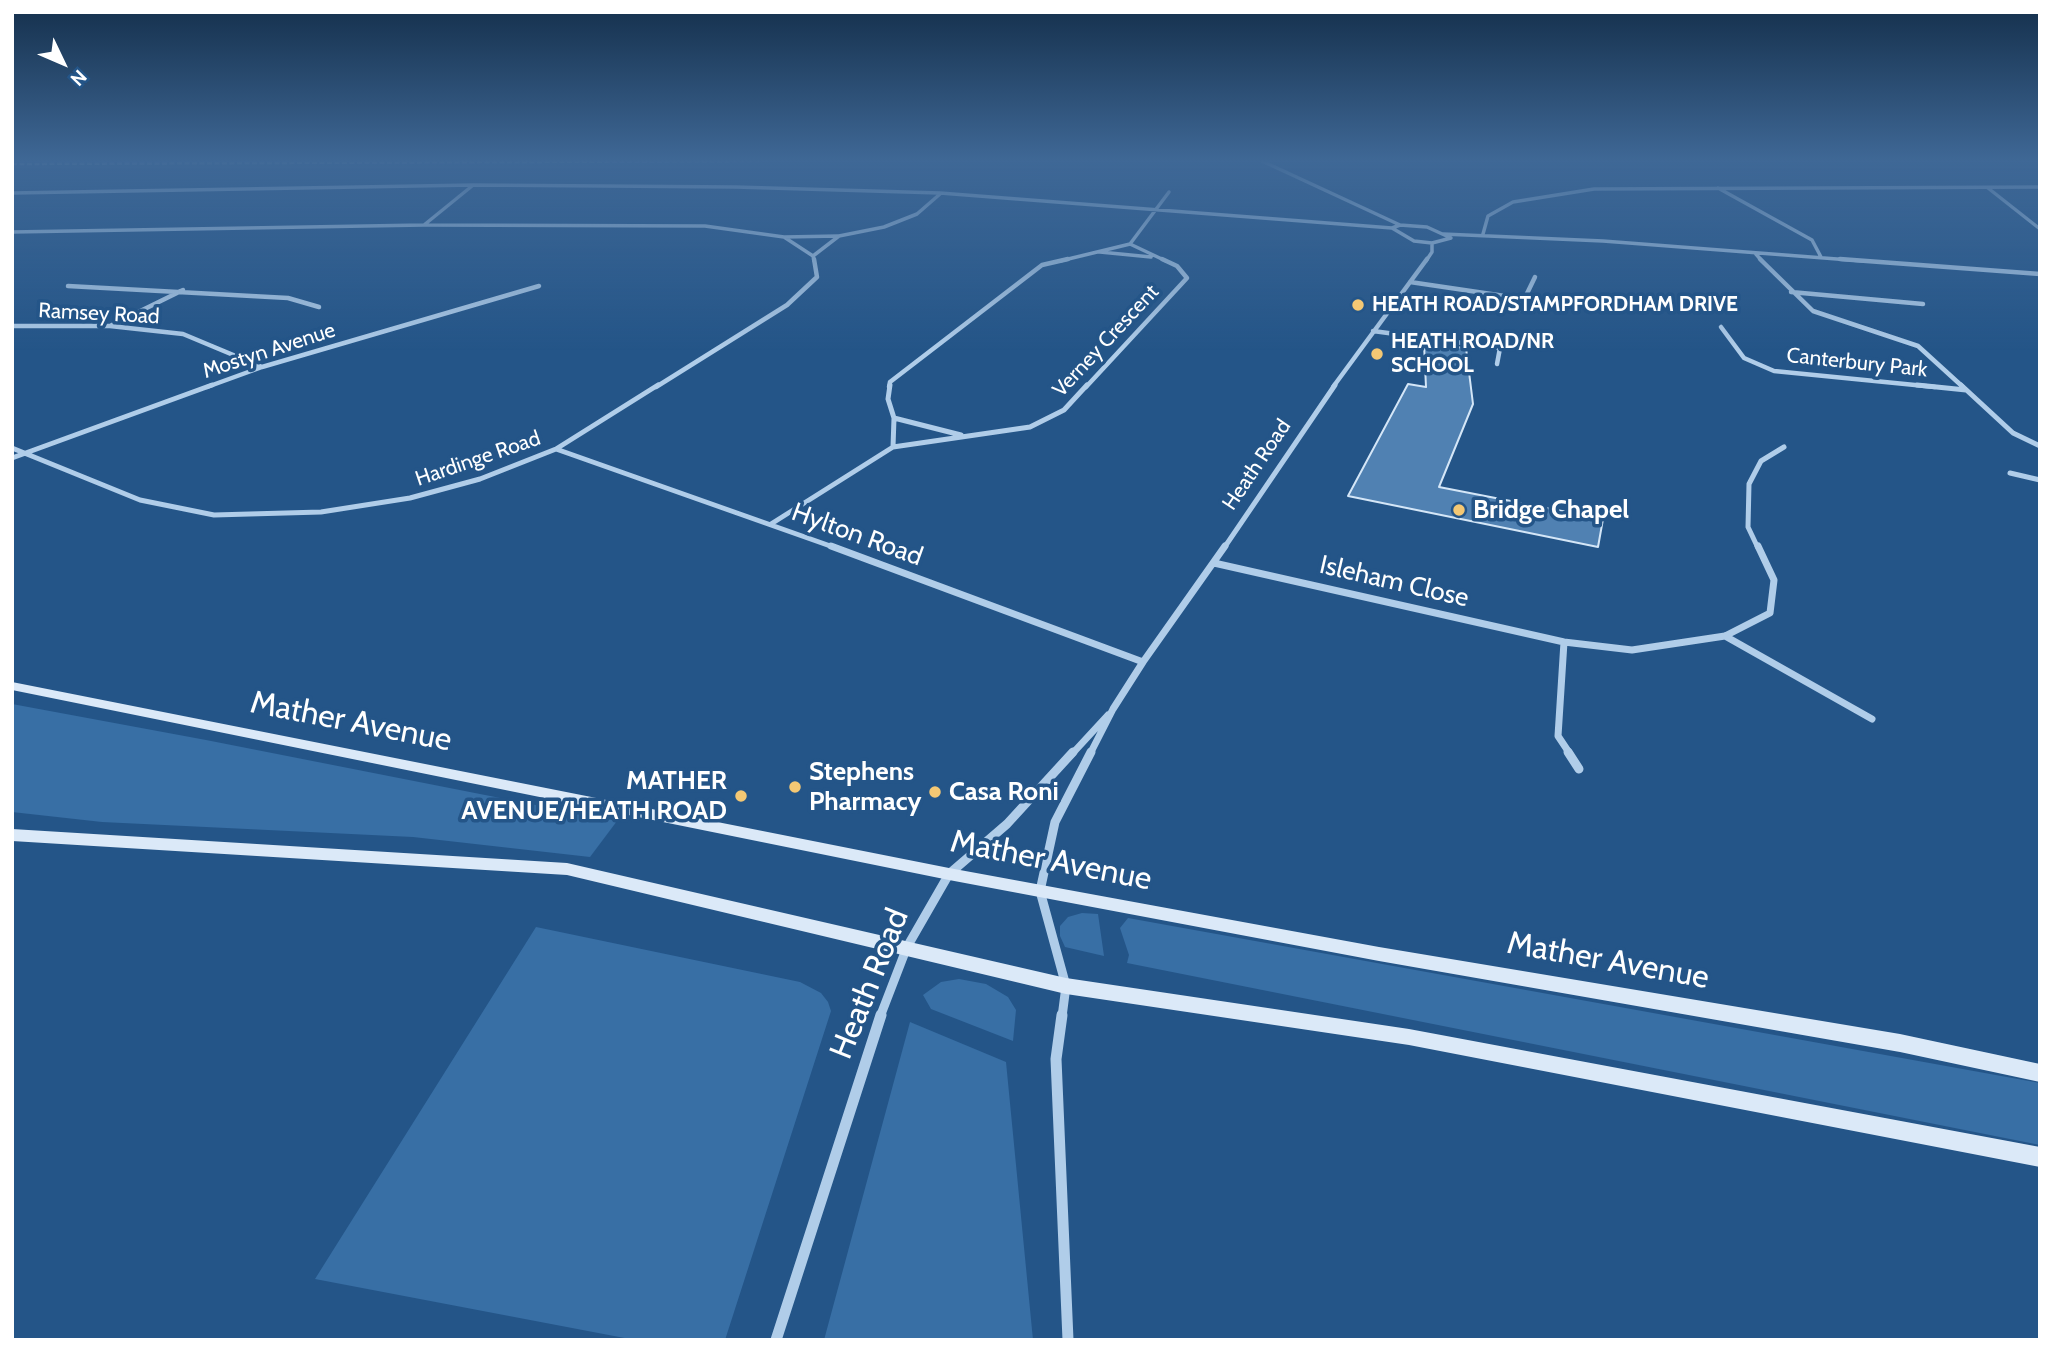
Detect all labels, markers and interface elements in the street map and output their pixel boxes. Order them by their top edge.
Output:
north arrow [28,28,98,98]
text: N [66,65,91,91]
street label: Verney Crescent [1048,280,1164,402]
place label: HEATH ROAD/STAMPFORDHAM DRIVE [1372,292,1738,318]
marker: HEATH ROAD/STAMPFORDHAM DRIVE [1350,297,1366,313]
street label: Ramsey Road [38,298,160,330]
street label: Mostyn Avenue [200,318,338,384]
place label: HEATH ROAD/NR SCHOOL [1391,329,1554,379]
street label: Canterbury Park [1785,343,1929,383]
marker: HEATH ROAD/NR SCHOOL [1369,346,1385,362]
street label: Heath Road [1218,415,1296,515]
street label: Hardinge Road [412,426,544,492]
place label: Bridge Chapel [1473,494,1629,526]
street label: Hylton Road [787,497,927,573]
marker: Bridge Chapel [1451,502,1467,518]
street label: Isleham Close [1316,550,1472,614]
street label: Mather Avenue [247,684,455,760]
place label: Stephens Pharmacy [809,756,922,818]
place label: MATHER AVENUE/HEATH ROAD [461,765,727,826]
place label: Casa Roni [949,776,1059,808]
marker: Stephens Pharmacy [787,779,803,795]
marker: Casa Roni [927,784,943,800]
marker: MATHER AVENUE/HEATH ROAD [733,788,749,804]
street label: Mather Avenue [947,823,1155,899]
street label: Heath Road [823,903,917,1065]
street label: Mather Avenue [1504,924,1712,998]

